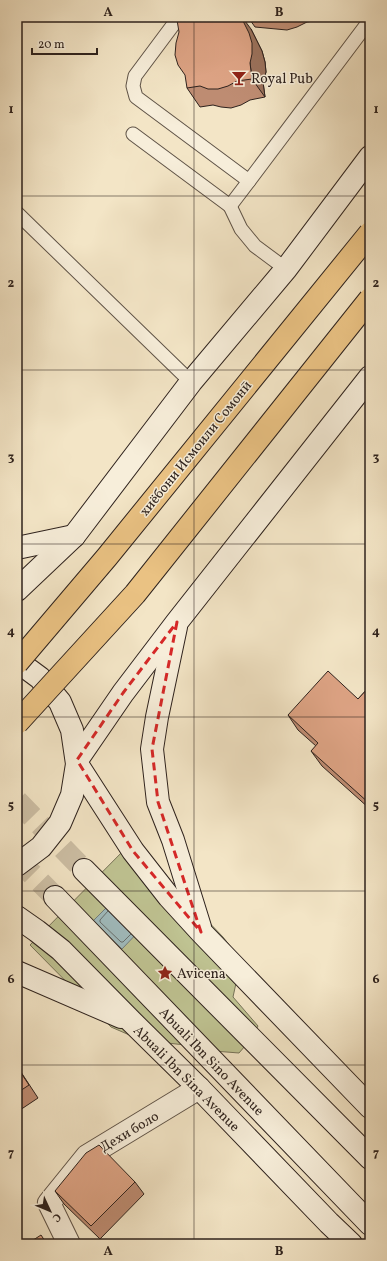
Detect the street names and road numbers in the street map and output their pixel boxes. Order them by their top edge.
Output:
street label: хиёбони Исмоили Сомонӣ [136,377,257,521]
street label: Abuali Ibn Sino Avenue [154,1004,268,1121]
street label: Abuali Ibn Sina Avenue [129,1022,244,1137]
street label: Дехи боло [97,1107,163,1157]

